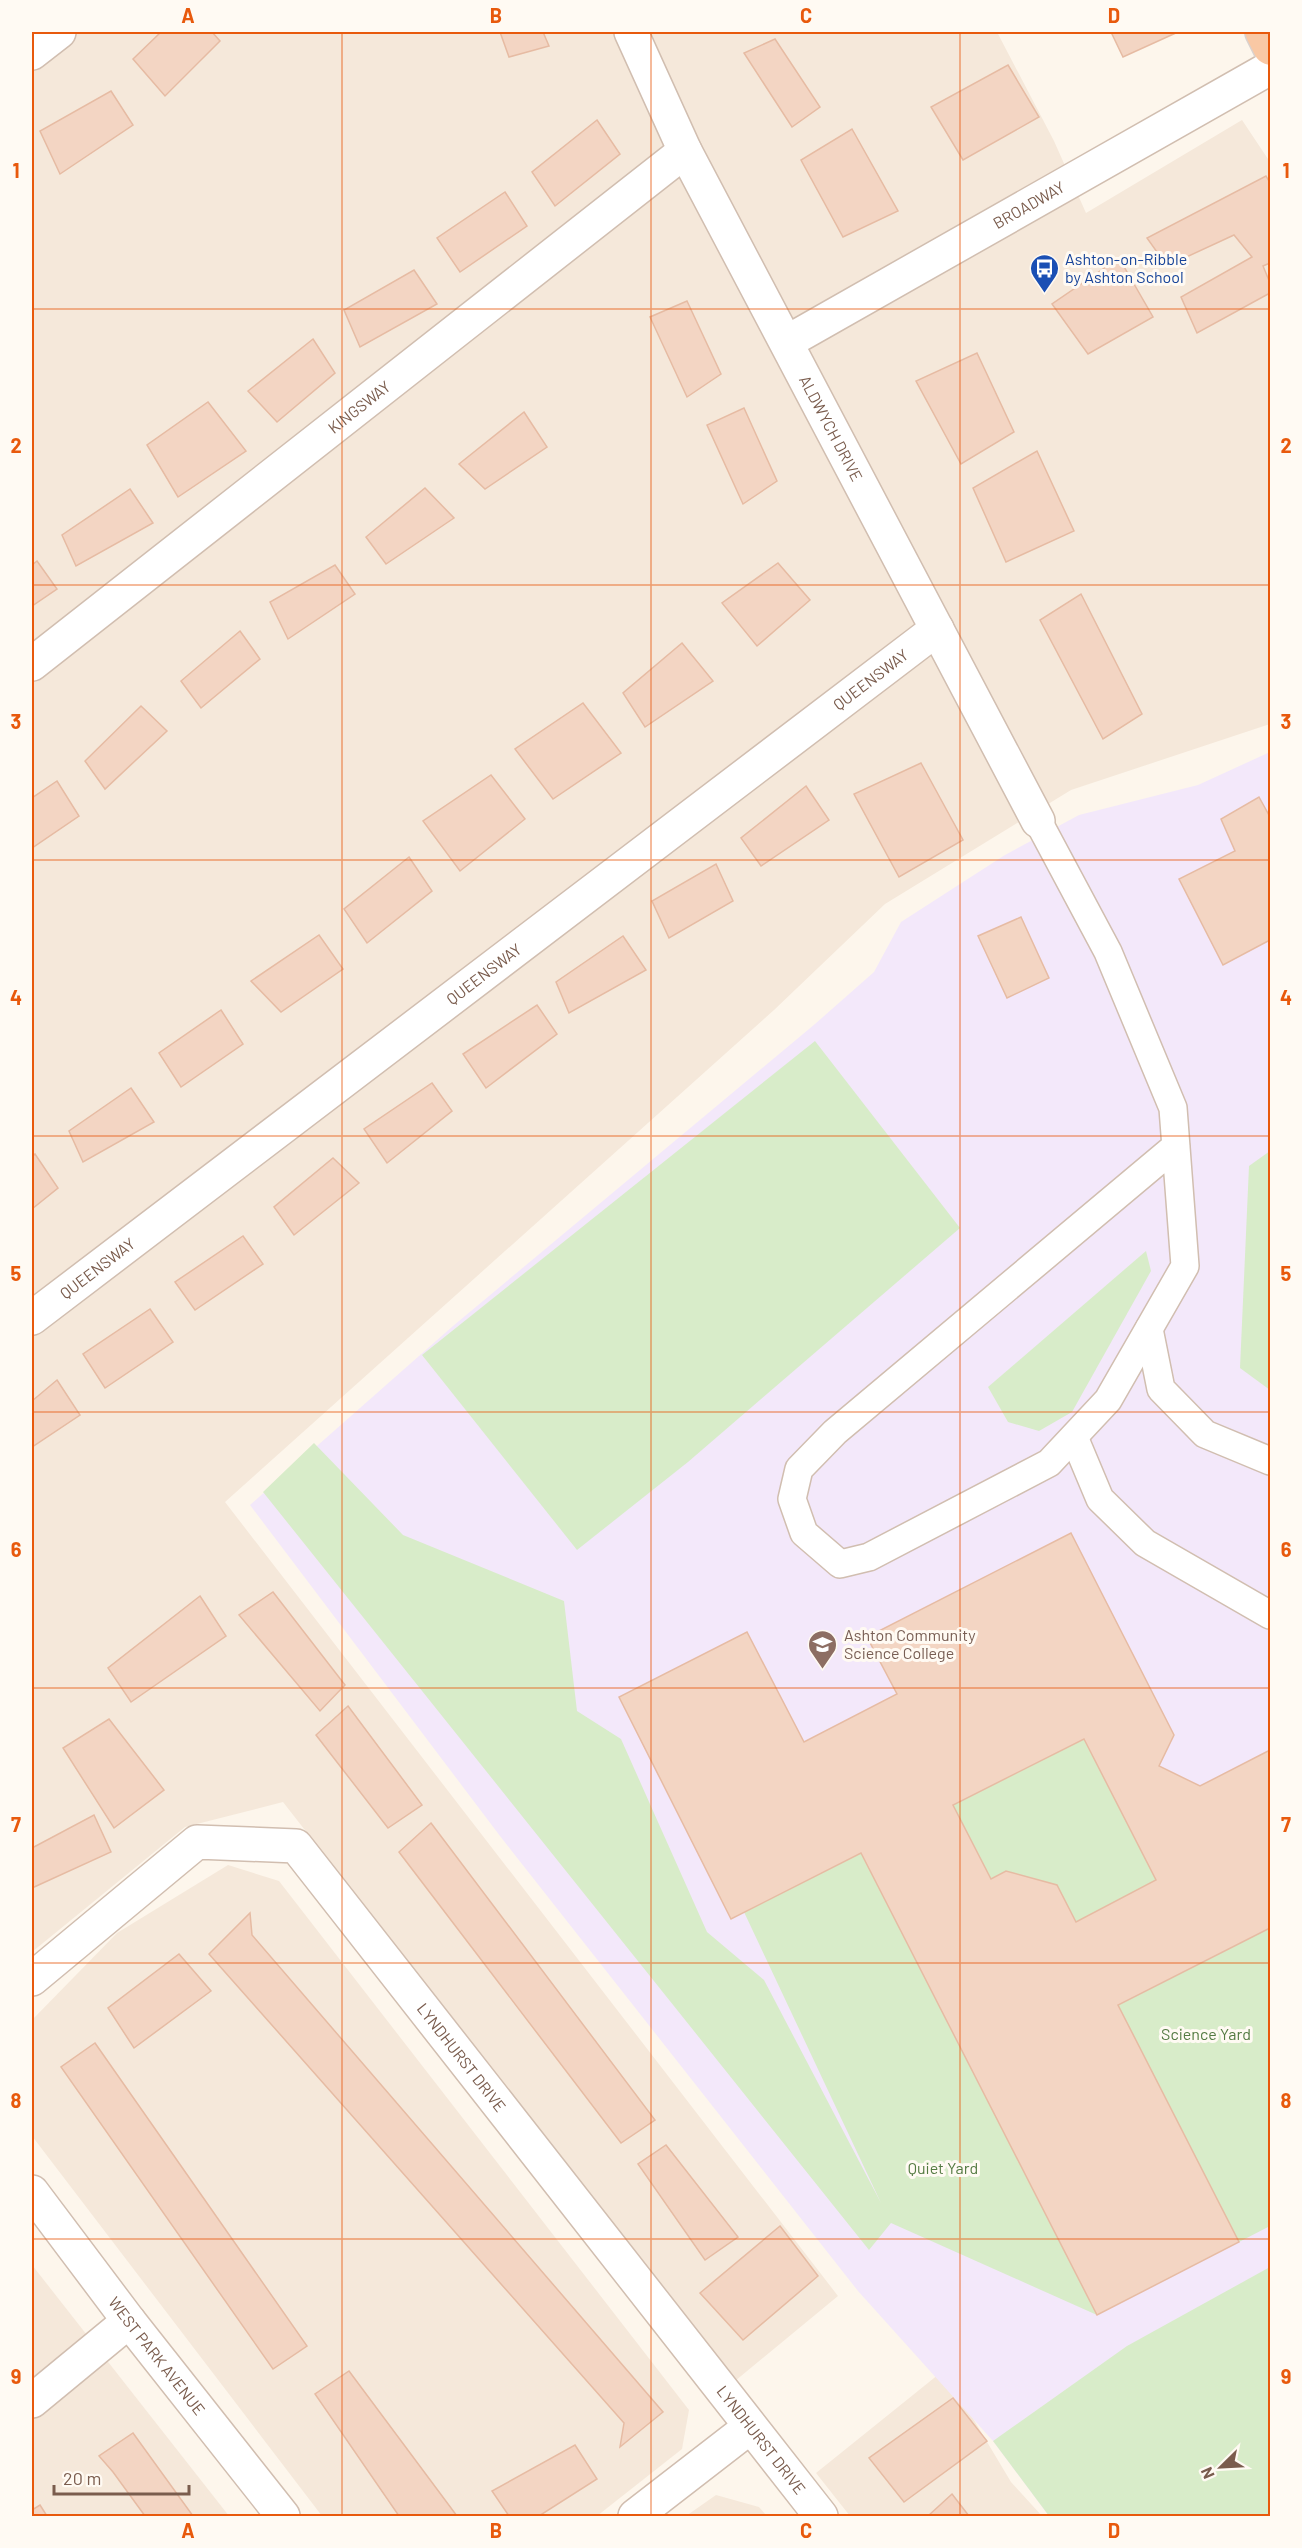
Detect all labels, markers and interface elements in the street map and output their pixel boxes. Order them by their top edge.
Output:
text: A [181,3,195,27]
text: B [490,3,502,27]
text: C [800,3,812,27]
text: D [1108,3,1120,27]
text: 1 [12,158,20,182]
text: 1 [1282,158,1290,182]
street label: BROADWAY [989,177,1068,232]
place label: Ashton-on-Ribble by Ashton School [1065,249,1187,286]
bus stop icon: Ashton-on-Ribble by Ashton School [1028,252,1060,294]
street label: ALDWYCH DRIVE [796,372,867,484]
street label: KINGSWAY [324,376,394,437]
text: 2 [10,433,22,457]
text: 2 [1280,433,1292,457]
street label: QUEENSWAY [829,645,912,714]
text: 3 [11,709,21,733]
text: 3 [1281,709,1291,733]
street label: QUEENSWAY [442,939,525,1008]
text: 4 [10,985,22,1009]
text: 4 [1280,985,1292,1009]
street label: QUEENSWAY [56,1233,138,1303]
text: 5 [11,1261,22,1285]
text: 5 [1281,1261,1292,1285]
text: 6 [11,1537,22,1561]
text: 6 [1281,1537,1292,1561]
place label: Ashton Community Science College [844,1625,976,1662]
school or university icon: Ashton Community Science College [807,1628,839,1670]
text: 7 [11,1812,21,1836]
text: 7 [1281,1812,1291,1836]
street label: LYNDHURST DRIVE [414,1999,510,2115]
park label: Science Yard [1161,2024,1251,2043]
text: 8 [11,2088,22,2112]
text: 8 [1281,2088,1292,2112]
park label: Quiet Yard [908,2158,978,2177]
street label: WEST PARK AVENUE [105,2293,209,2419]
text: 9 [11,2364,21,2388]
text: 9 [1281,2364,1291,2388]
street label: LYNDHURST DRIVE [713,2381,810,2498]
north arrow [1191,2437,1251,2497]
scale bar [54,2458,189,2496]
text: N [1196,2465,1218,2482]
text: 20 m [63,2467,101,2489]
text: A [181,2518,195,2542]
text: B [490,2518,502,2542]
text: C [800,2518,812,2542]
text: D [1108,2518,1120,2542]

